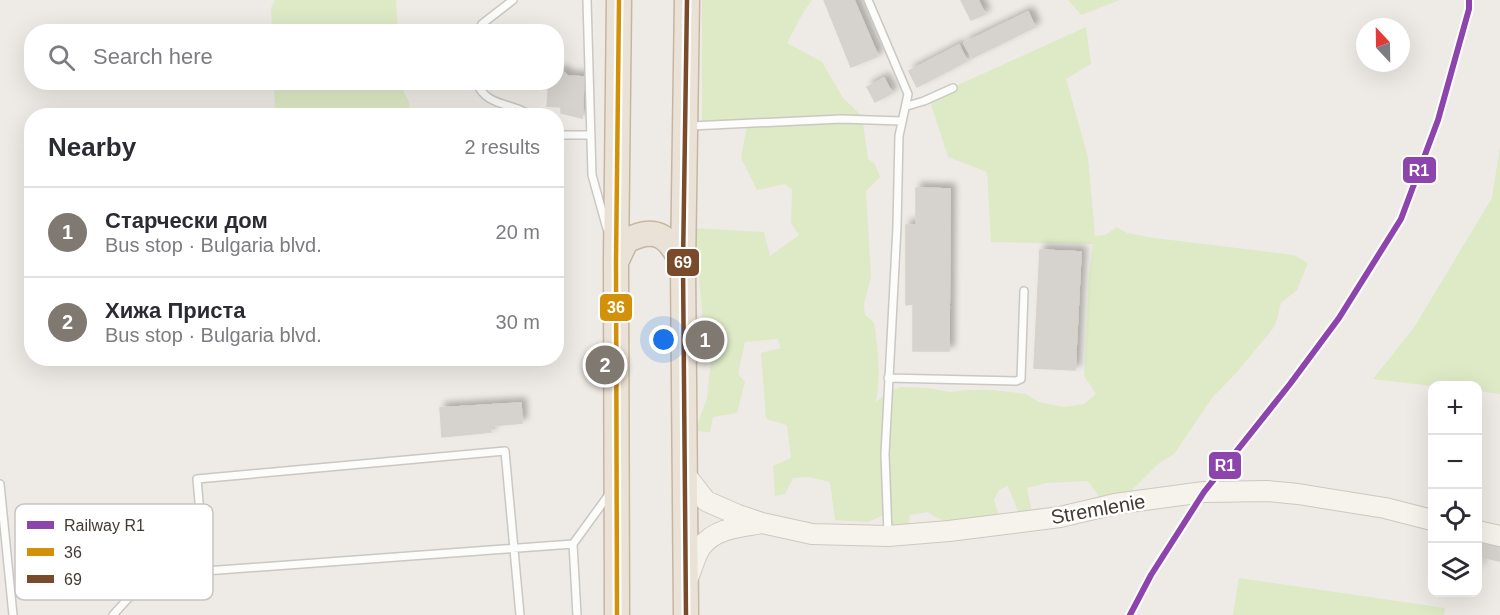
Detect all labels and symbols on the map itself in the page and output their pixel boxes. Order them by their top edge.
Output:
north arrow [1356,18,1410,72]
line badge: R1 [1402,156,1437,184]
text: R1 [1409,162,1429,179]
line badge: 69 [666,248,700,277]
text: 69 [674,254,692,271]
line badge: 36 [599,293,633,322]
text: 36 [607,299,625,316]
pin: 1 [686,318,724,362]
your location [649,325,678,354]
pin: 2 [586,342,624,388]
line badge: R1 [1208,451,1242,480]
text: R1 [1215,457,1235,474]
street label: Stremlenie [1049,490,1147,528]
legend [15,504,213,600]
text: Railway R1 [64,517,145,534]
text: 36 [64,544,82,561]
text: 69 [64,571,82,588]

